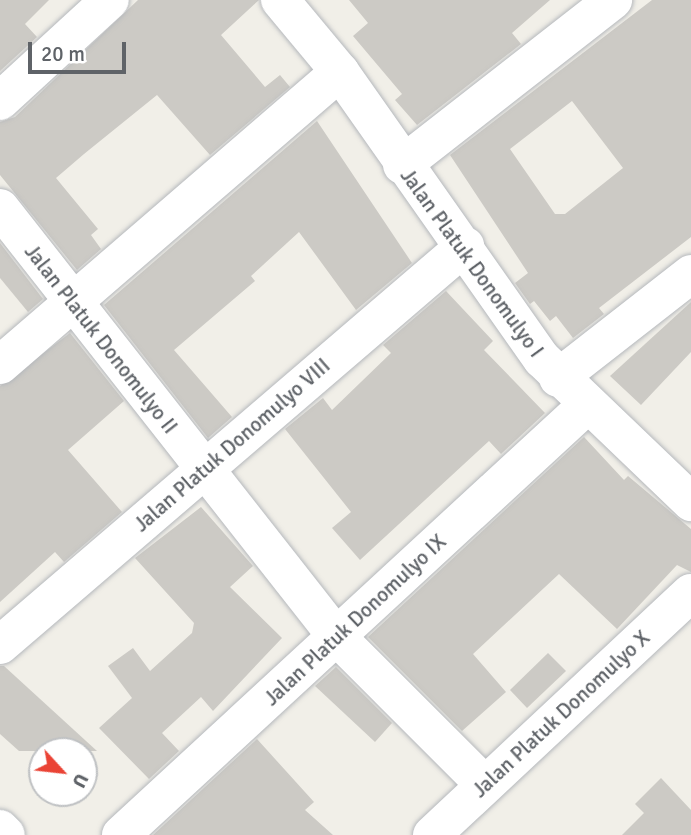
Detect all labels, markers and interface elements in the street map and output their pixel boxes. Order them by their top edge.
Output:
scale bar [32,28,130,72]
text: 20 m [41,41,85,67]
street label: Jalan Platuk Donomulyo I [395,164,549,362]
street label: Jalan Platuk Donomulyo II [19,239,183,439]
street label: Jalan Platuk Donomulyo VIII [129,353,335,537]
street label: Jalan Platuk Donomulyo IX [259,529,451,711]
street label: Jalan Platuk Donomulyo X [467,625,655,803]
north arrow [28,737,98,807]
text: U [66,769,94,792]

